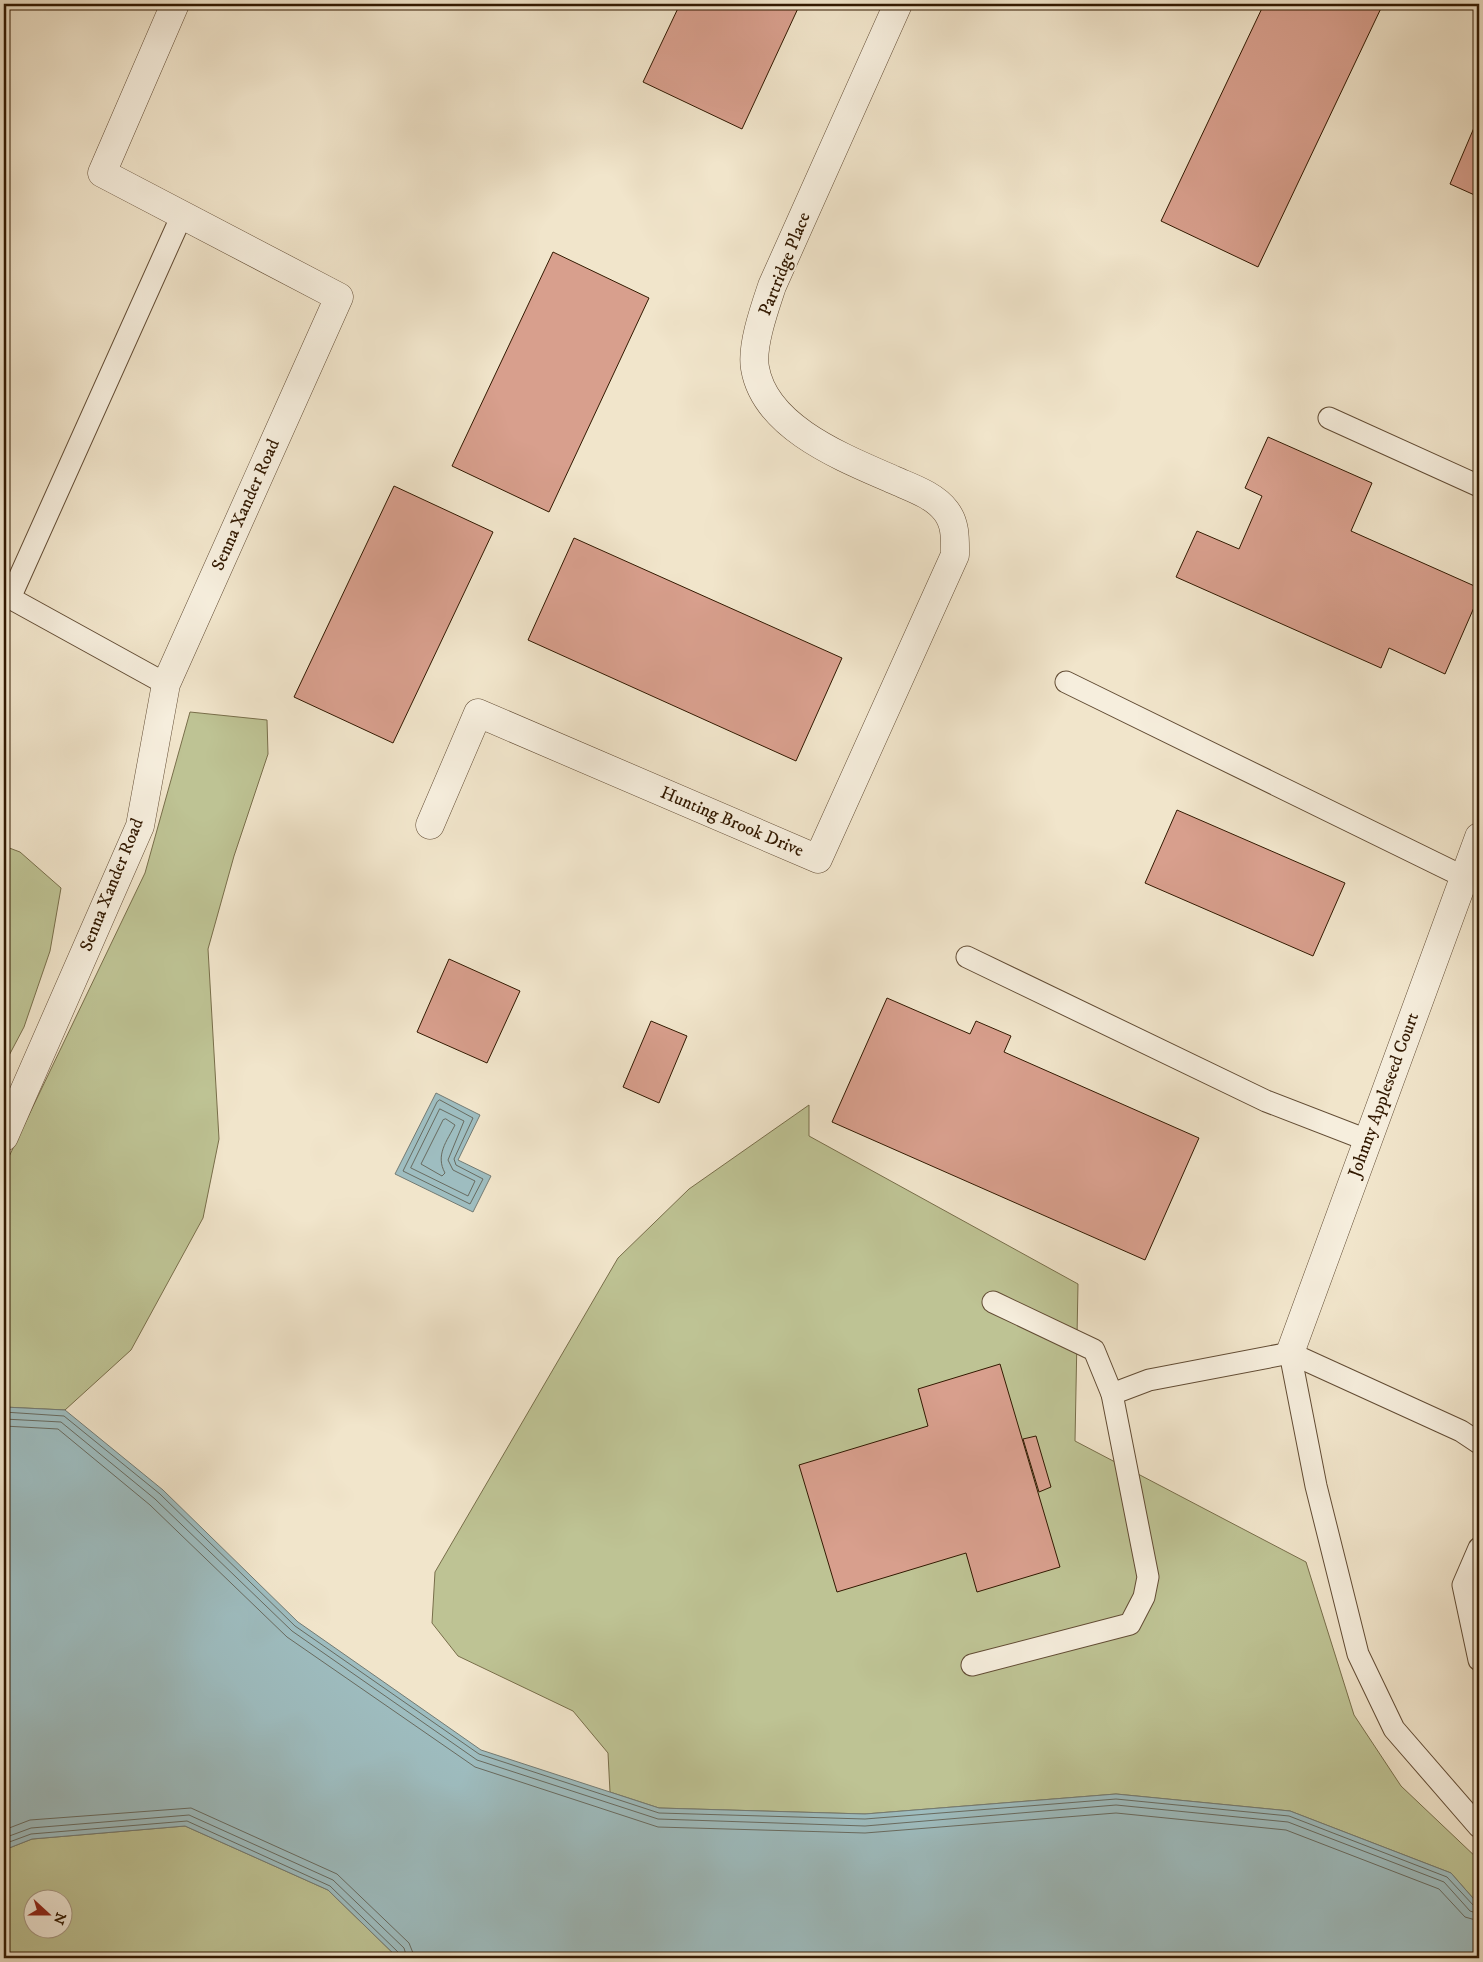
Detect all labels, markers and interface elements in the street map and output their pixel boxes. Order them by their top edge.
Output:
street label: Partridge Place [754,209,816,319]
street label: Senna Xander Road [207,436,285,574]
street label: Hunting Brook Drive [657,782,807,862]
street label: Senna Xander Road [75,815,149,955]
street label: Johnny Appleseed Court [1343,1009,1424,1182]
north arrow [22,1890,72,1940]
text: N [49,1910,70,1927]

